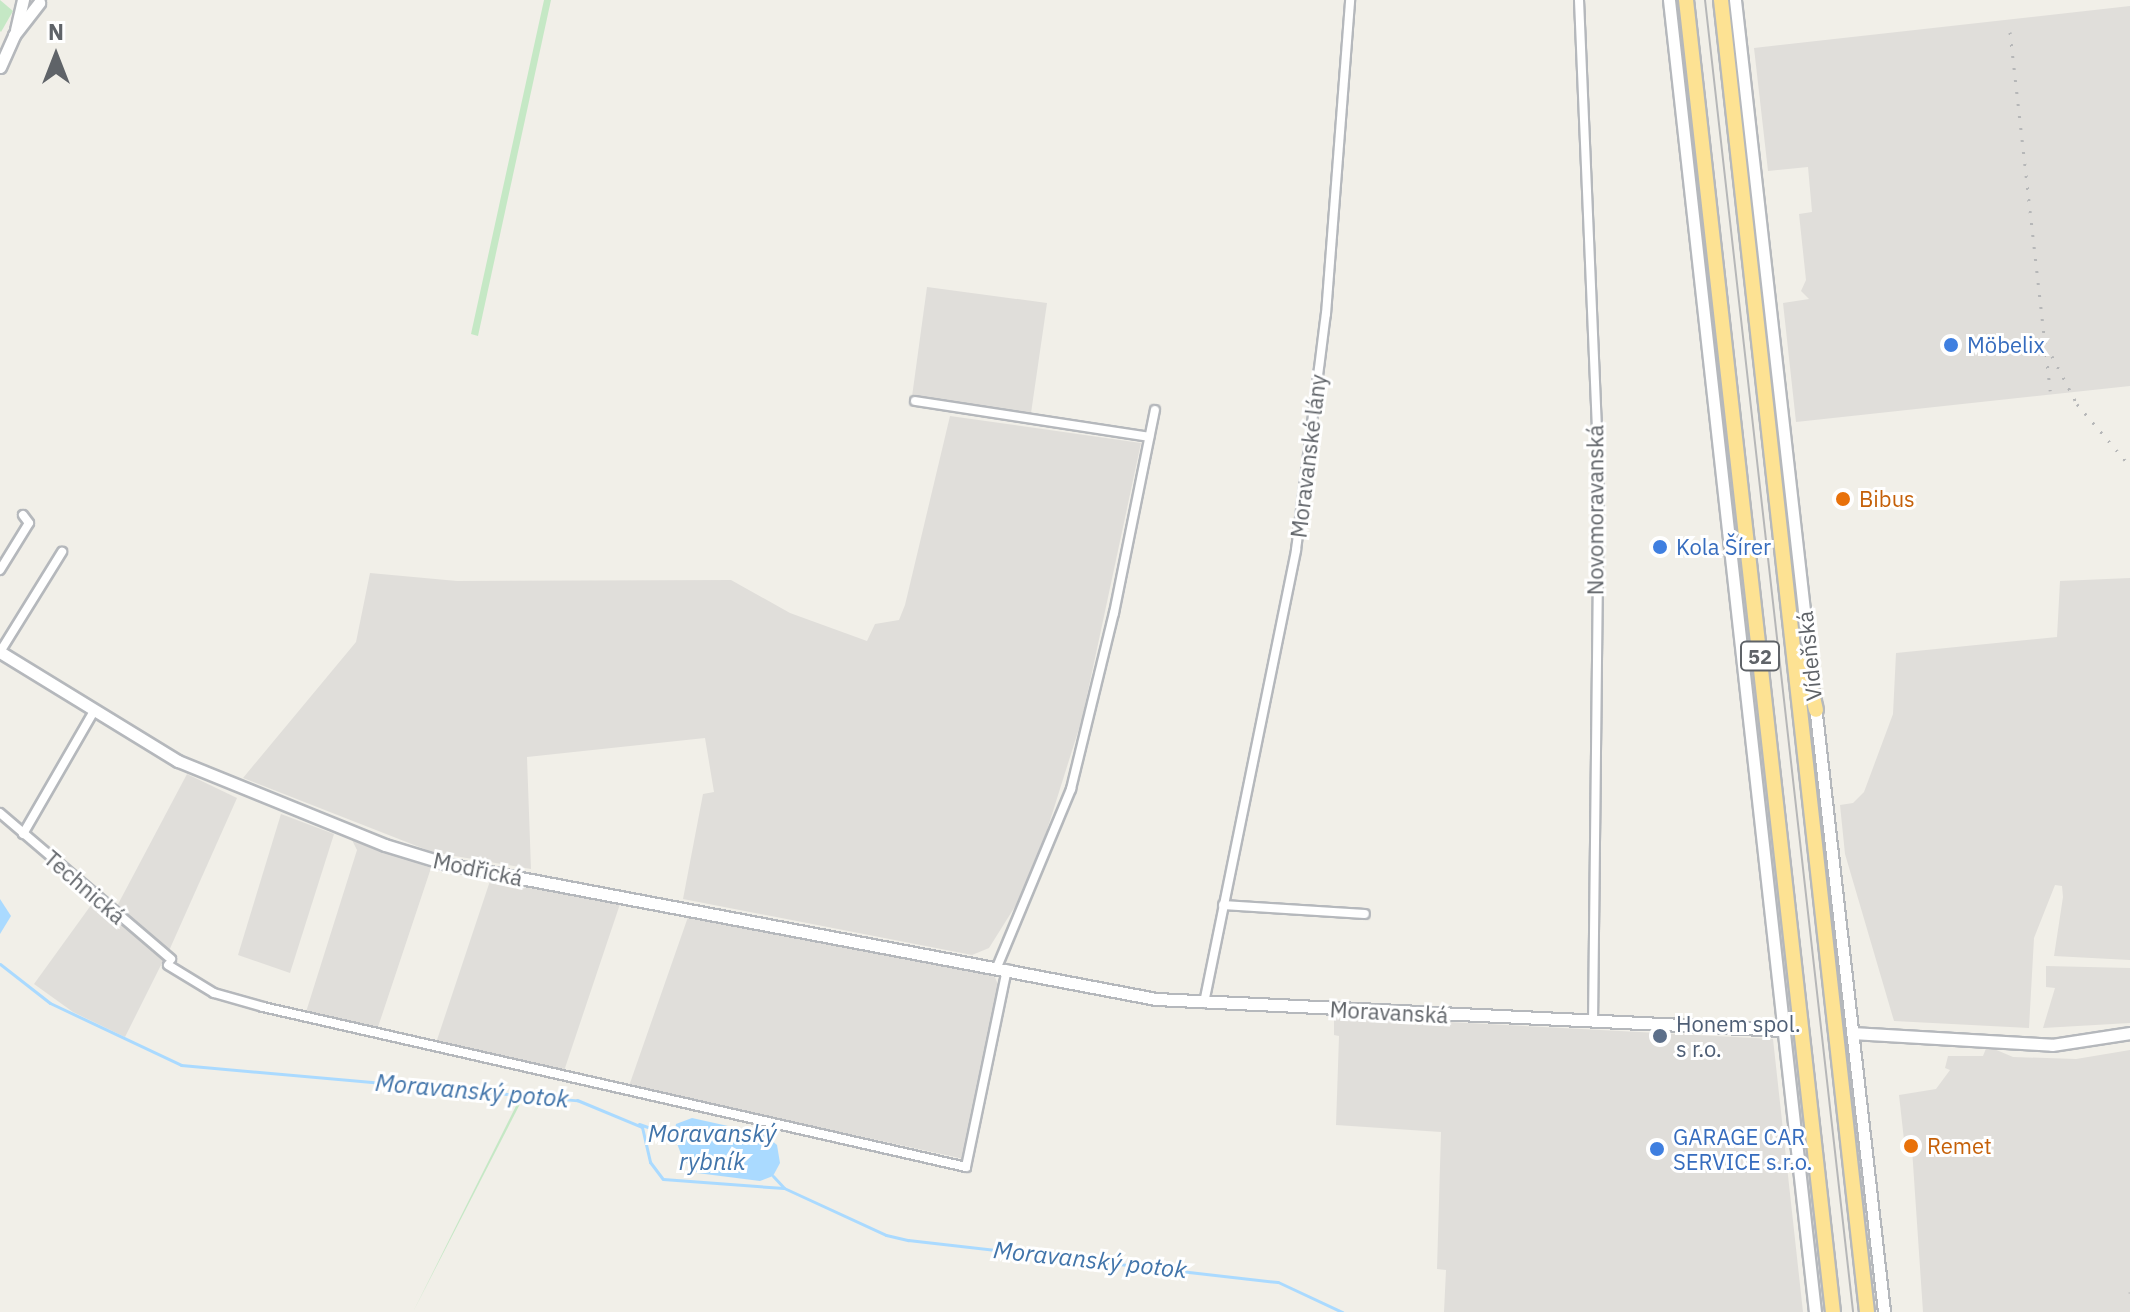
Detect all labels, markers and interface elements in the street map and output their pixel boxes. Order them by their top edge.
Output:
north arrow [16,16,96,96]
text: N [48,17,64,46]
place label: Möbelix [1967,332,2045,358]
marker: Möbelix [1942,336,1960,354]
street label: Moravanské lány [1285,373,1331,539]
street label: Novomoravanská [1582,425,1608,595]
place label: Bibus [1859,486,1915,512]
marker: Bibus [1834,490,1852,508]
place label: Kola Šírer [1676,534,1771,560]
marker: Kola Šírer [1651,538,1669,556]
street label: Vídeňská [1791,610,1827,702]
road number: 52 [1740,640,1780,672]
street label: Technická [39,845,131,929]
street label: Modřická [431,847,525,891]
street label: Moravanská [1329,996,1449,1028]
place label: Honem spol. s r.o. [1676,1010,1801,1062]
marker: Honem spol. s r.o. [1651,1027,1669,1045]
water label: Moravanský potok [374,1068,570,1114]
water label: Moravanský rybník [648,1120,776,1176]
place label: GARAGE CAR SERVICE s.r.o. [1673,1123,1813,1174]
place label: Remet [1927,1133,1992,1159]
marker: Remet [1902,1137,1920,1155]
marker: GARAGE CAR SERVICE s.r.o. [1648,1140,1666,1158]
water label: Moravanský potok [992,1236,1188,1284]

